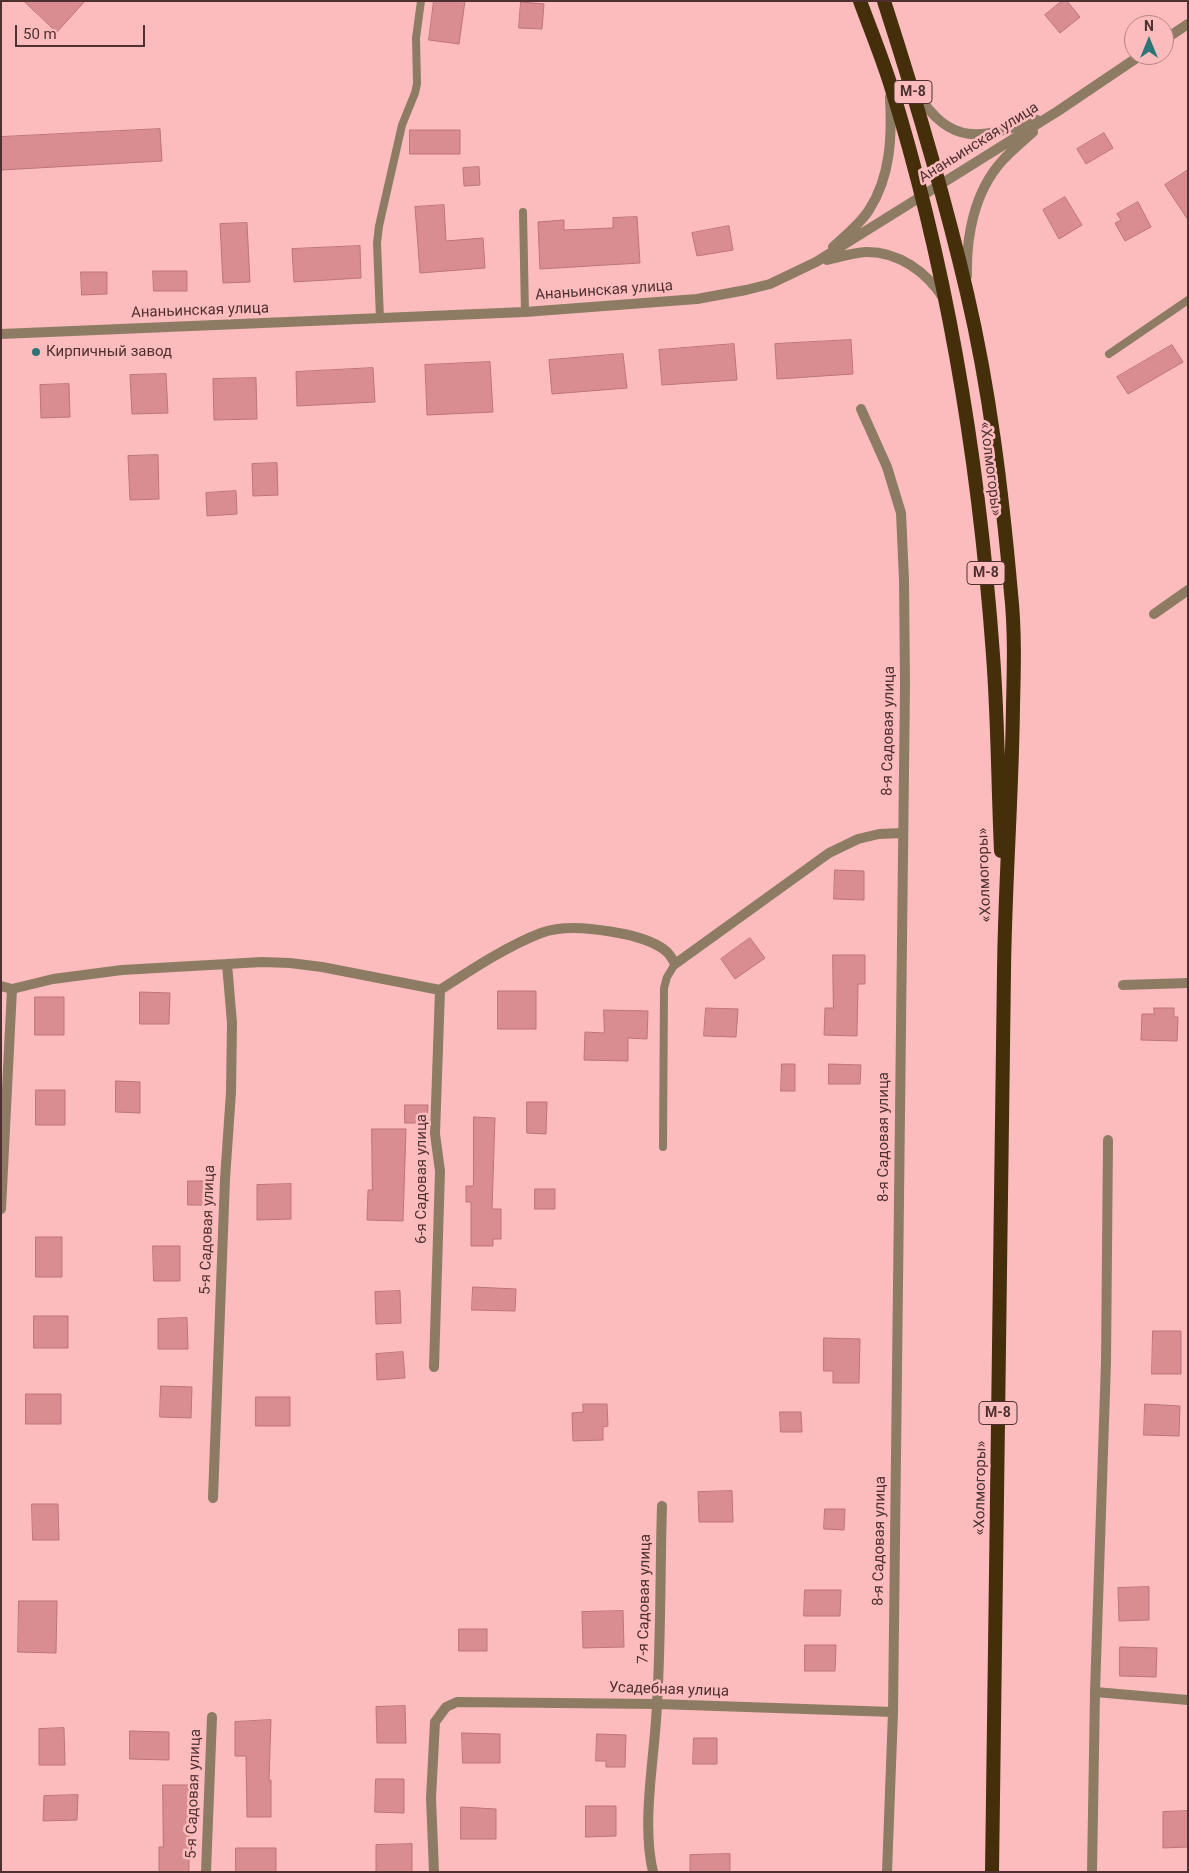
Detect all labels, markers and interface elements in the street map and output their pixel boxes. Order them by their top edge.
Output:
scale bar [18,15,148,47]
north arrow [1124,15,1174,65]
text: N [1144,18,1154,34]
text: 50 m [23,25,57,43]
road number: М-8 [894,80,932,104]
street label: Ананьинская улица [916,99,1042,187]
street label: Ананьинская улица [535,277,673,305]
street label: Ананьинская улица [131,300,269,322]
place label: Кирпичный завод [46,343,172,361]
marker: Кирпичный завод [30,346,42,358]
street label: «Холмогоры» [975,421,1005,517]
road number: М-8 [967,562,1005,584]
street label: 8-я Садовая улица [879,666,899,796]
street label: «Холмогоры» [974,827,996,923]
street label: 8-я Садовая улица [875,1072,893,1202]
street label: 6-я Садовая улица [413,1114,431,1244]
street label: 5-я Садовая улица [197,1165,219,1295]
road number: М-8 [979,1402,1017,1425]
street label: «Холмогоры» [971,1440,991,1536]
street label: 8-я Садовая улица [870,1476,890,1606]
street label: 7-я Садовая улица [635,1534,655,1664]
street label: Усадебная улица [609,1679,729,1701]
street label: 5-я Садовая улица [183,1729,205,1859]

